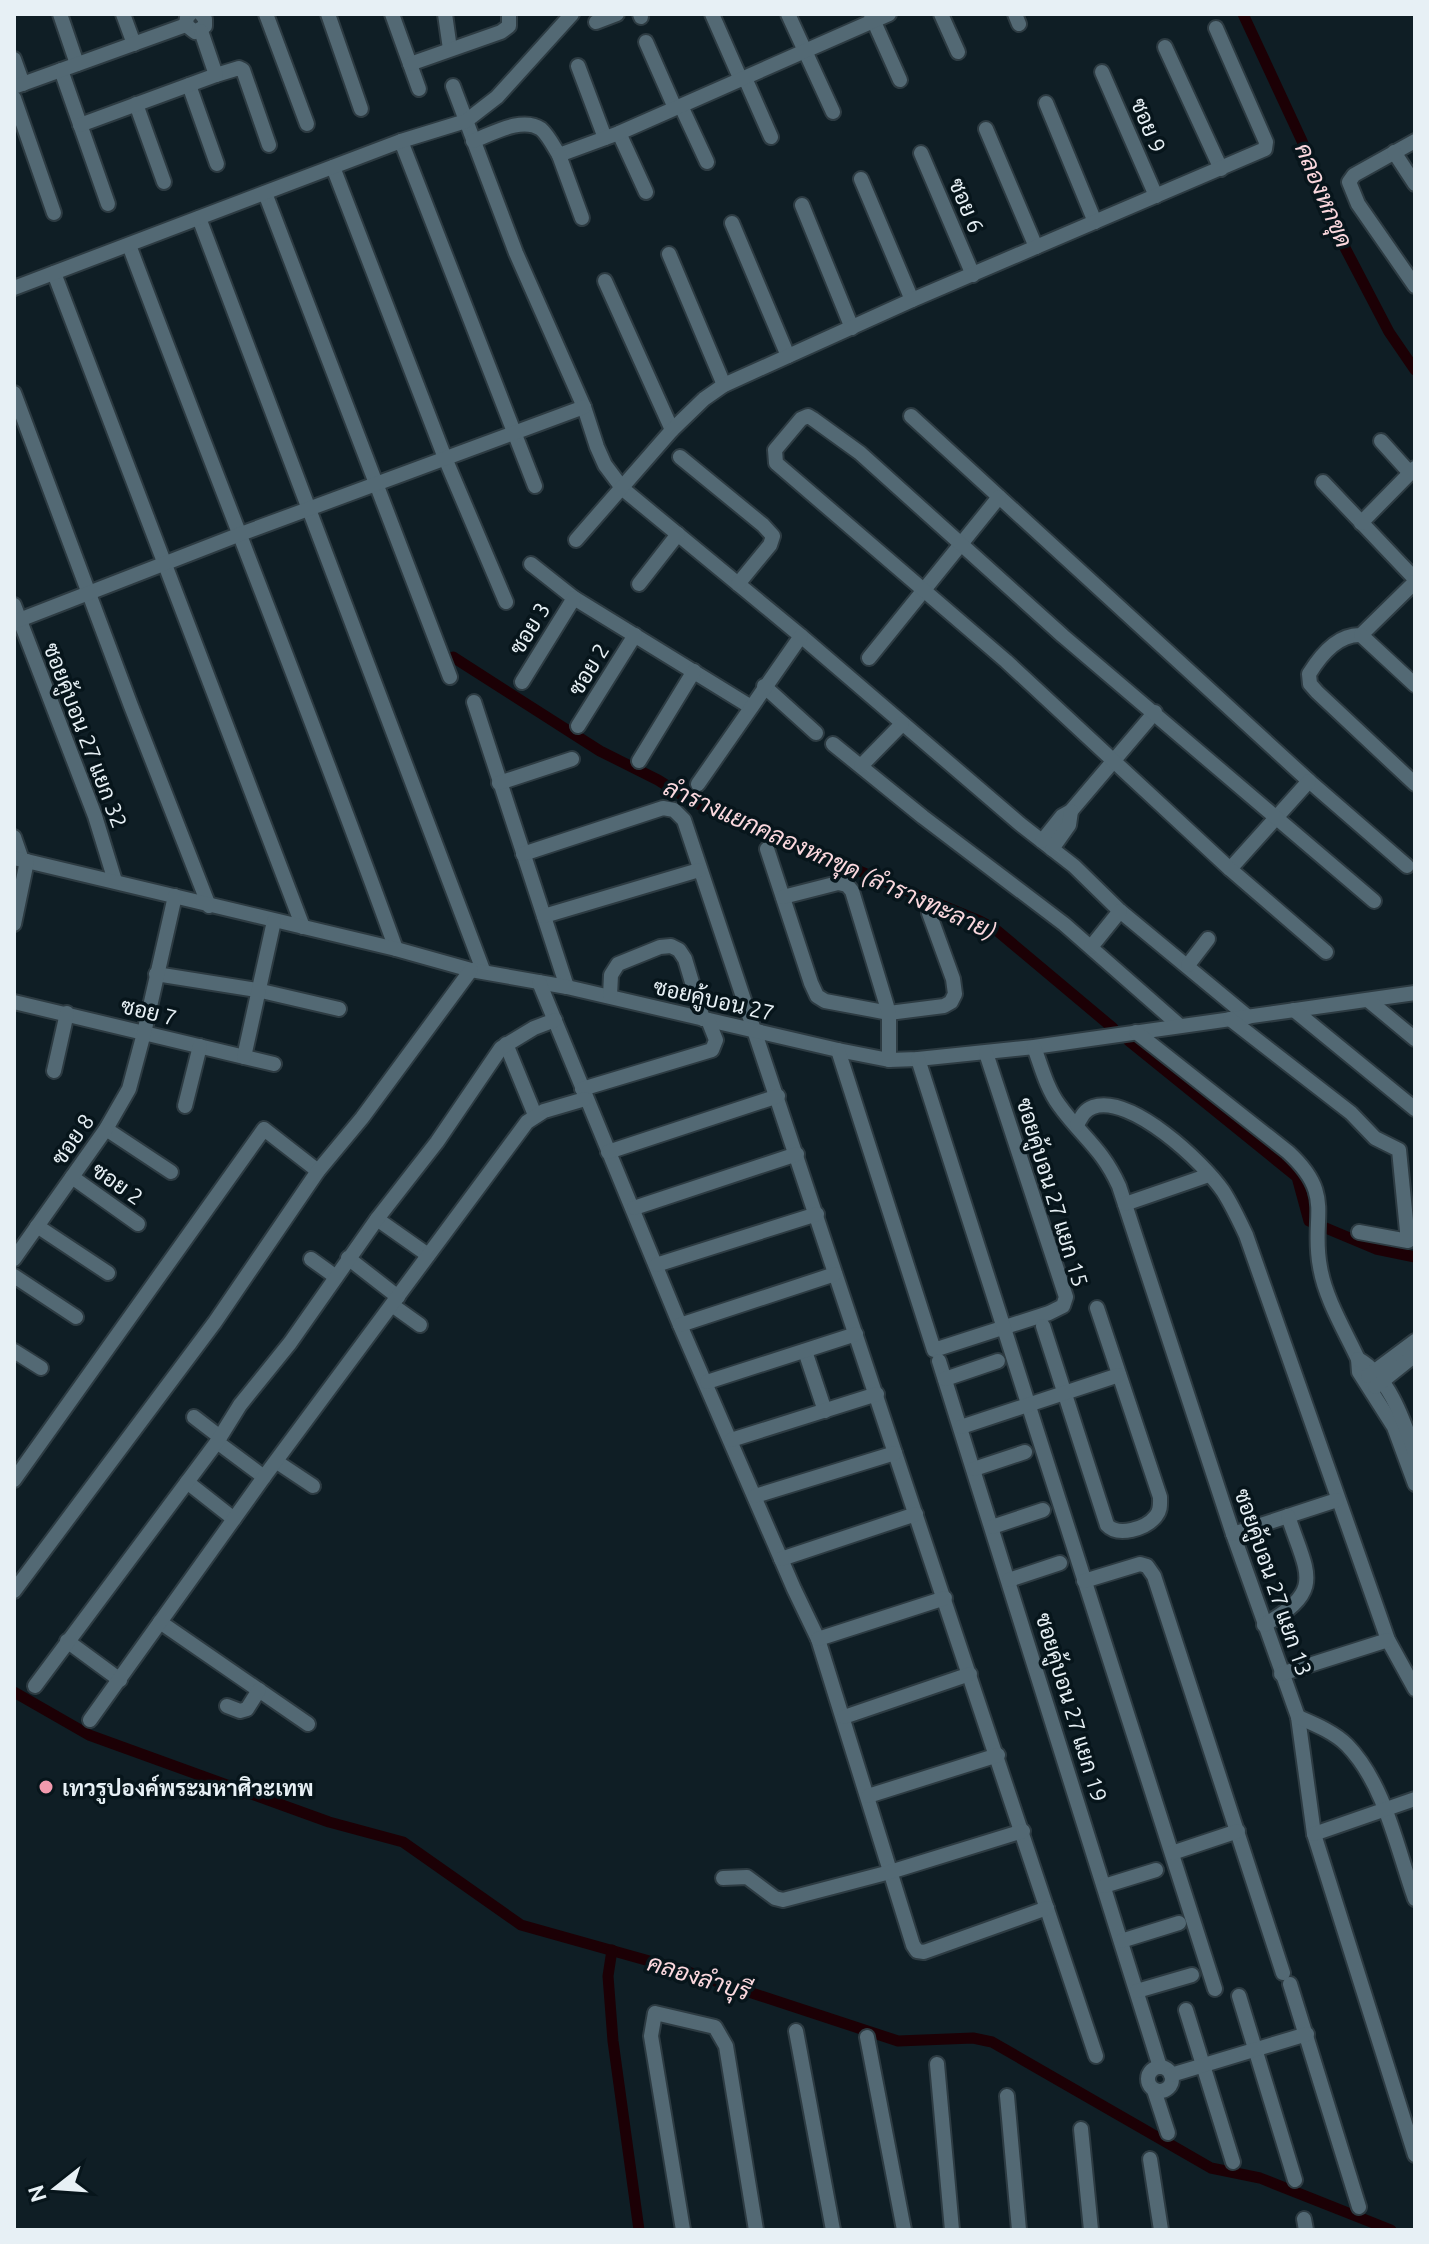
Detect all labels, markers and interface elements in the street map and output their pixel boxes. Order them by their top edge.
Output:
street label: ซอย 9 [1126,94,1172,156]
water label: คลองหกขุด [1287,139,1358,253]
street label: ซอย 6 [944,174,990,236]
street label: ซอย 3 [503,597,555,659]
street label: ซอย 2 [562,638,614,700]
street label: ซอยคู้บอน 27 แยก 32 [35,639,134,832]
water label: ลำรางแยกคลองหกขุด (ลำรางทะลาย) [659,773,1000,947]
street label: ซอยคู้บอน 27 [650,972,777,1029]
street label: ซอย 7 [119,992,179,1030]
street label: ซอยคู้บอน 27 แยก 15 [1009,1094,1095,1291]
street label: ซอย 8 [46,1109,98,1169]
street label: ซอย 2 [88,1157,148,1209]
street label: ซอยคู้บอน 27 แยก 13 [1226,1485,1319,1680]
street label: ซอยคู้บอน 27 แยก 19 [1028,1609,1114,1806]
place label: เทวรูปองค์พระมหาศิวะเทพ [62,1774,314,1804]
marker: เทวรูปองค์พระมหาศิวะเทพ [37,1778,55,1796]
water label: คลองลำบุรี [643,1948,756,2009]
north arrow [16,2148,96,2228]
text: N [22,2182,51,2206]

